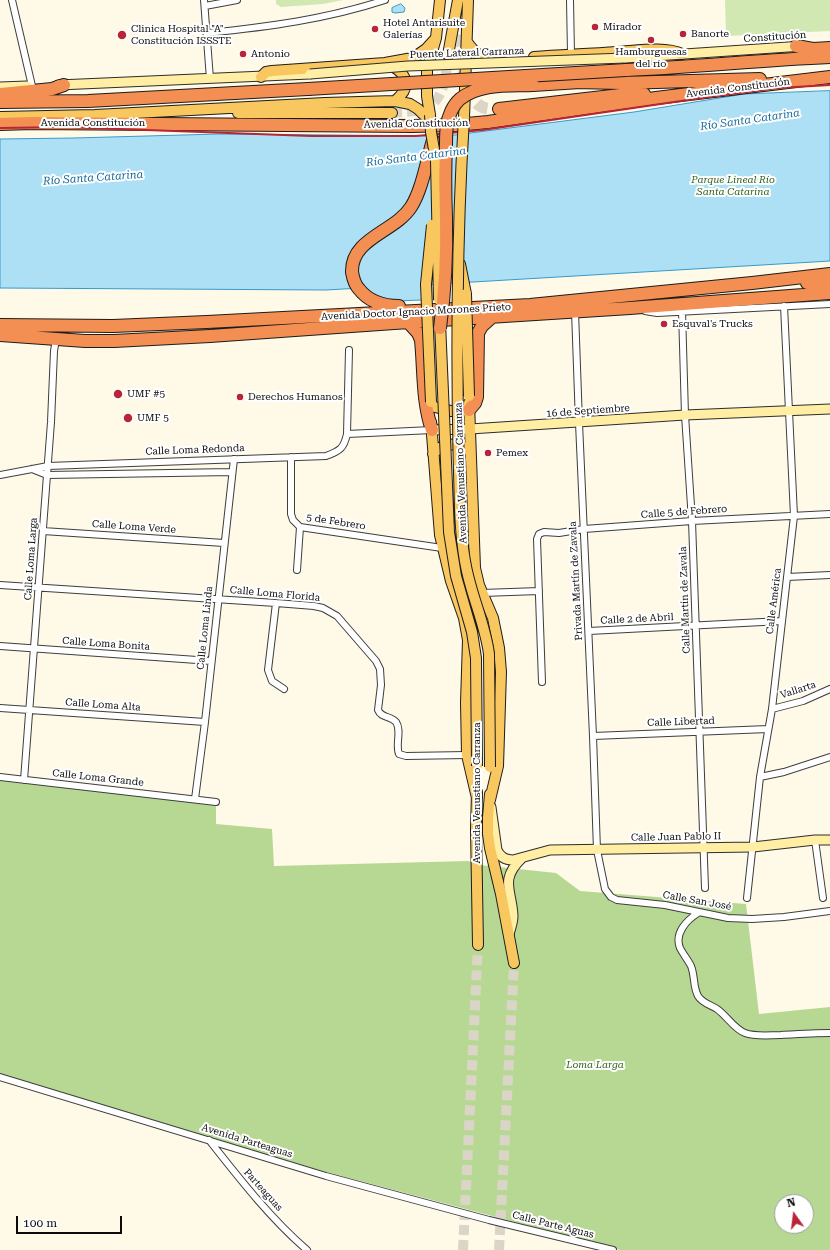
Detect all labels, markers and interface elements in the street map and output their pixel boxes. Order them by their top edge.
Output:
place label: Hotel Antarisuite Galerías [383,17,465,40]
place label: Mirador [603,21,642,33]
marker: Mirador [590,22,600,32]
place label: Clinica Hospital "A" Constitución ISSSTE [131,23,231,46]
marker: Hotel Antarisuite Galerías [370,24,380,34]
place label: Banorte [691,28,729,40]
marker: Clinica Hospital "A" Constitución ISSSTE [116,29,128,41]
marker: Banorte [678,29,688,39]
street label: Constitución [743,29,807,45]
marker: Hamburguesas del río [646,35,656,45]
street label: Puente Lateral Carranza [409,45,525,61]
place label: Hamburguesas del río [615,46,687,70]
place label: Antonio [251,48,290,60]
marker: Antonio [238,49,248,59]
street label: Avenida Constitución [685,76,791,100]
water label: Río Santa Catarina [699,106,801,134]
street label: Avenida Constitución [41,117,145,129]
street label: Avenida Constitución [364,117,468,131]
water label: Río Santa Catarina [365,144,467,170]
water label: Río Santa Catarina [42,168,144,188]
park label: Parque Lineal Río Santa Catarina [691,174,775,198]
street label: Avenida Doctor Ignacio Morones Prieto [321,301,511,323]
place label: Esquval's Trucks [672,318,753,330]
marker: Esquval's Trucks [659,319,669,329]
marker: UMF #5 [112,388,124,400]
place label: UMF #5 [127,388,165,400]
place label: Derechos Humanos [248,391,343,403]
marker: Derechos Humanos [235,392,245,402]
street label: Avenida Venustiano Carranza [453,402,469,544]
street label: 16 de Septiembre [546,402,630,420]
marker: UMF 5 [122,412,134,424]
place label: UMF 5 [137,412,169,424]
street label: Calle Loma Redonda [145,442,245,458]
place label: Pemex [496,447,528,459]
marker: Pemex [483,448,493,458]
street label: Calle 5 de Febrero [640,503,728,521]
street label: 5 de Febrero [306,511,366,533]
street label: Calle Loma Larga [22,517,40,601]
street label: Calle Loma Verde [92,518,176,536]
street label: Privada Martín de Zavala [567,521,585,641]
street label: Calle Martín de Zavala [677,546,693,654]
street label: Calle América [764,567,784,635]
street label: Calle Loma Florida [229,584,321,604]
street label: Calle Loma Linda [195,586,215,670]
street label: Calle 2 de Abril [600,611,674,627]
street label: Calle Loma Bonita [62,635,150,653]
street label: Vallarta [779,679,817,701]
street label: Calle Loma Alta [65,696,141,714]
street label: Calle Libertad [647,715,715,729]
street label: Avenida Venustiano Carranza [471,722,483,864]
street label: Calle Loma Grande [52,767,144,789]
street label: Calle Juan Pablo II [631,830,721,844]
street label: Calle San José [662,889,732,913]
park label: Loma Larga [566,1059,624,1071]
street label: Avenida Parteaguas [200,1121,294,1161]
street label: Parteaguas [241,1167,285,1213]
north arrow [774,1194,814,1234]
text: N [786,1196,797,1210]
scale bar [18,1208,124,1234]
street label: Calle Parte Aguas [511,1209,595,1241]
text: 100 m [23,1216,57,1230]

